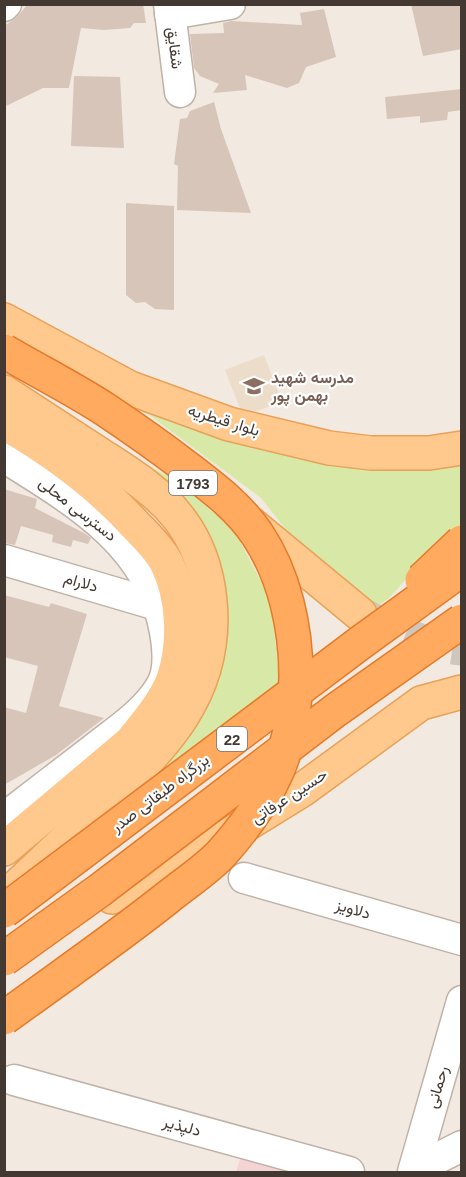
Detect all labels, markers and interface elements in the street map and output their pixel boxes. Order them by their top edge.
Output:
street label: شقایق [162,26,186,70]
place label: مدرسه شهید بهمن پور [270,369,354,407]
school or university icon: مدرسه شهید بهمن پور [242,374,266,398]
street label: بلوار قیطریه [186,401,262,441]
road number: 1793 [169,471,217,495]
street label: دسترسی محلی [35,474,120,546]
street label: دلارام [62,569,100,597]
road number: 22 [217,727,247,751]
street label: بزرگراه طبقاتی صدر [107,751,213,837]
street label: حسین عرفاتی [248,765,331,828]
street label: دلاویز [332,896,372,924]
street label: رحمانی [423,1064,453,1111]
street label: دلپذیر [160,1113,203,1142]

